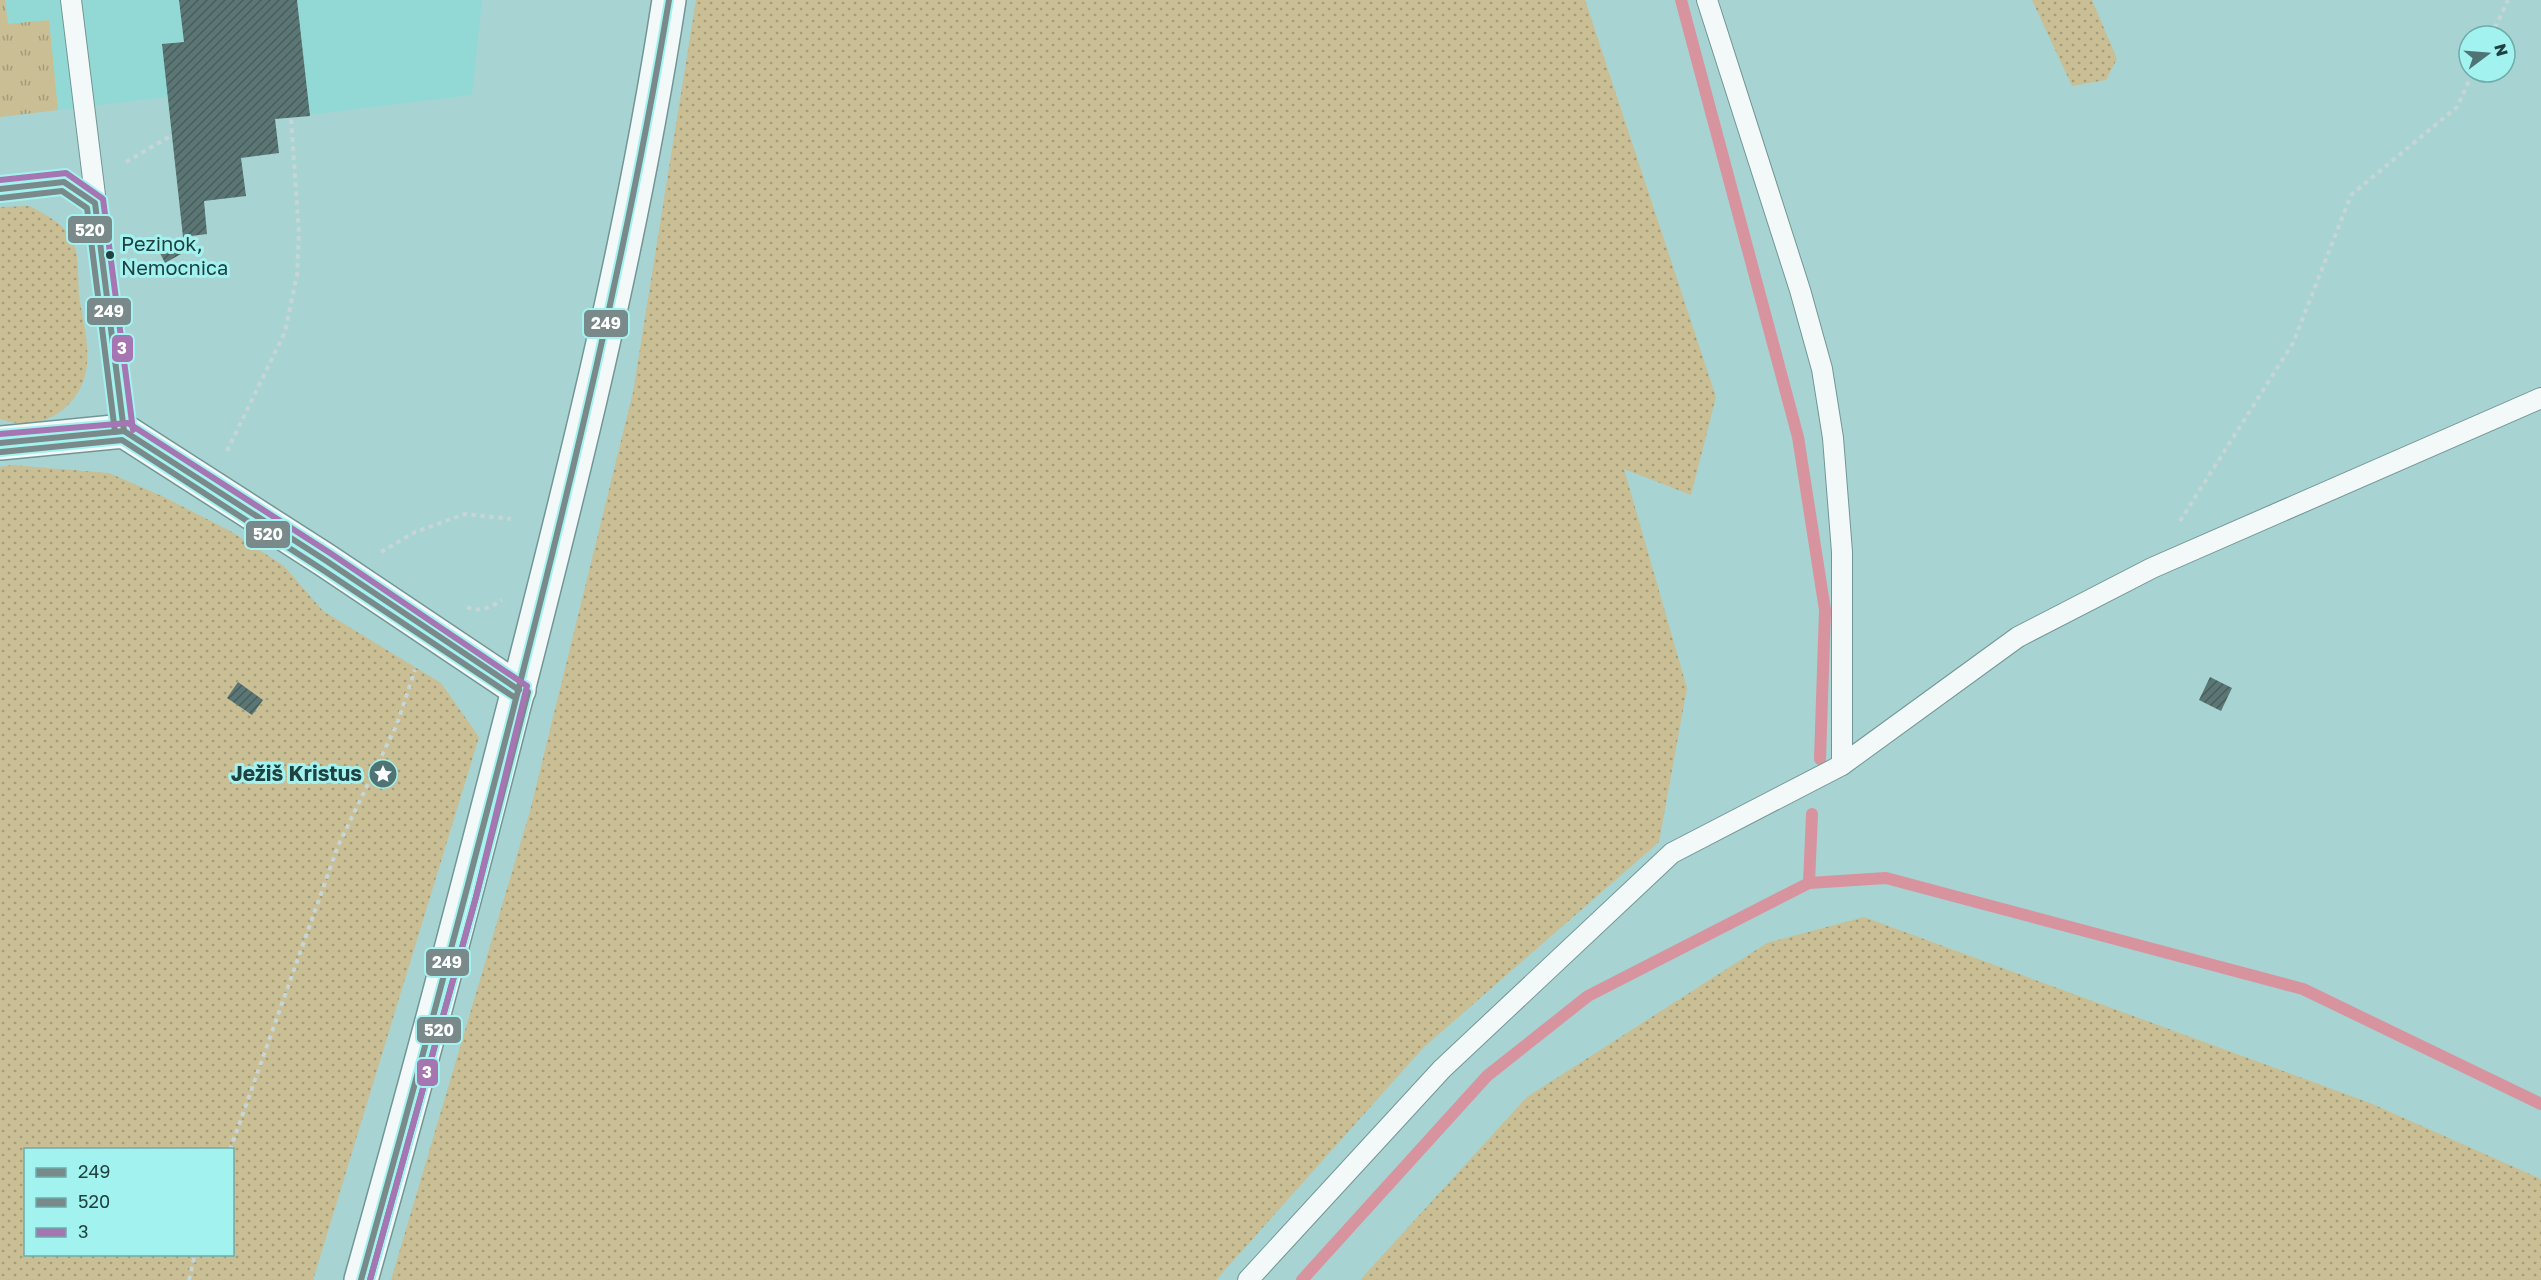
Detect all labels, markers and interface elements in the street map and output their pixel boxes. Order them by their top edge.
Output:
north arrow [2457,24,2517,84]
text: N [2490,41,2513,58]
line badge: 520 [67,215,113,244]
text: 520 [75,220,105,240]
place label: Pezinok, Nemocnica [121,231,228,279]
marker: Pezinok, Nemocnica [104,249,116,261]
line badge: 249 [86,297,132,326]
text: 249 [94,301,124,321]
line badge: 249 [583,309,629,338]
text: 249 [591,313,621,333]
line badge: 3 [111,334,134,363]
text: 3 [117,338,127,358]
line badge: 520 [245,520,291,549]
text: 520 [253,524,283,544]
place icon: Ježiš Kristus [367,758,399,790]
place label: Ježiš Kristus [231,760,362,786]
line badge: 249 [425,948,470,977]
text: 249 [432,952,462,972]
line badge: 520 [416,1016,462,1044]
text: 520 [424,1020,454,1040]
line badge: 3 [416,1058,439,1087]
text: 3 [422,1062,432,1082]
legend [24,1148,234,1256]
text: 249 [78,1160,110,1182]
text: 520 [78,1190,110,1212]
text: 3 [78,1220,89,1242]

